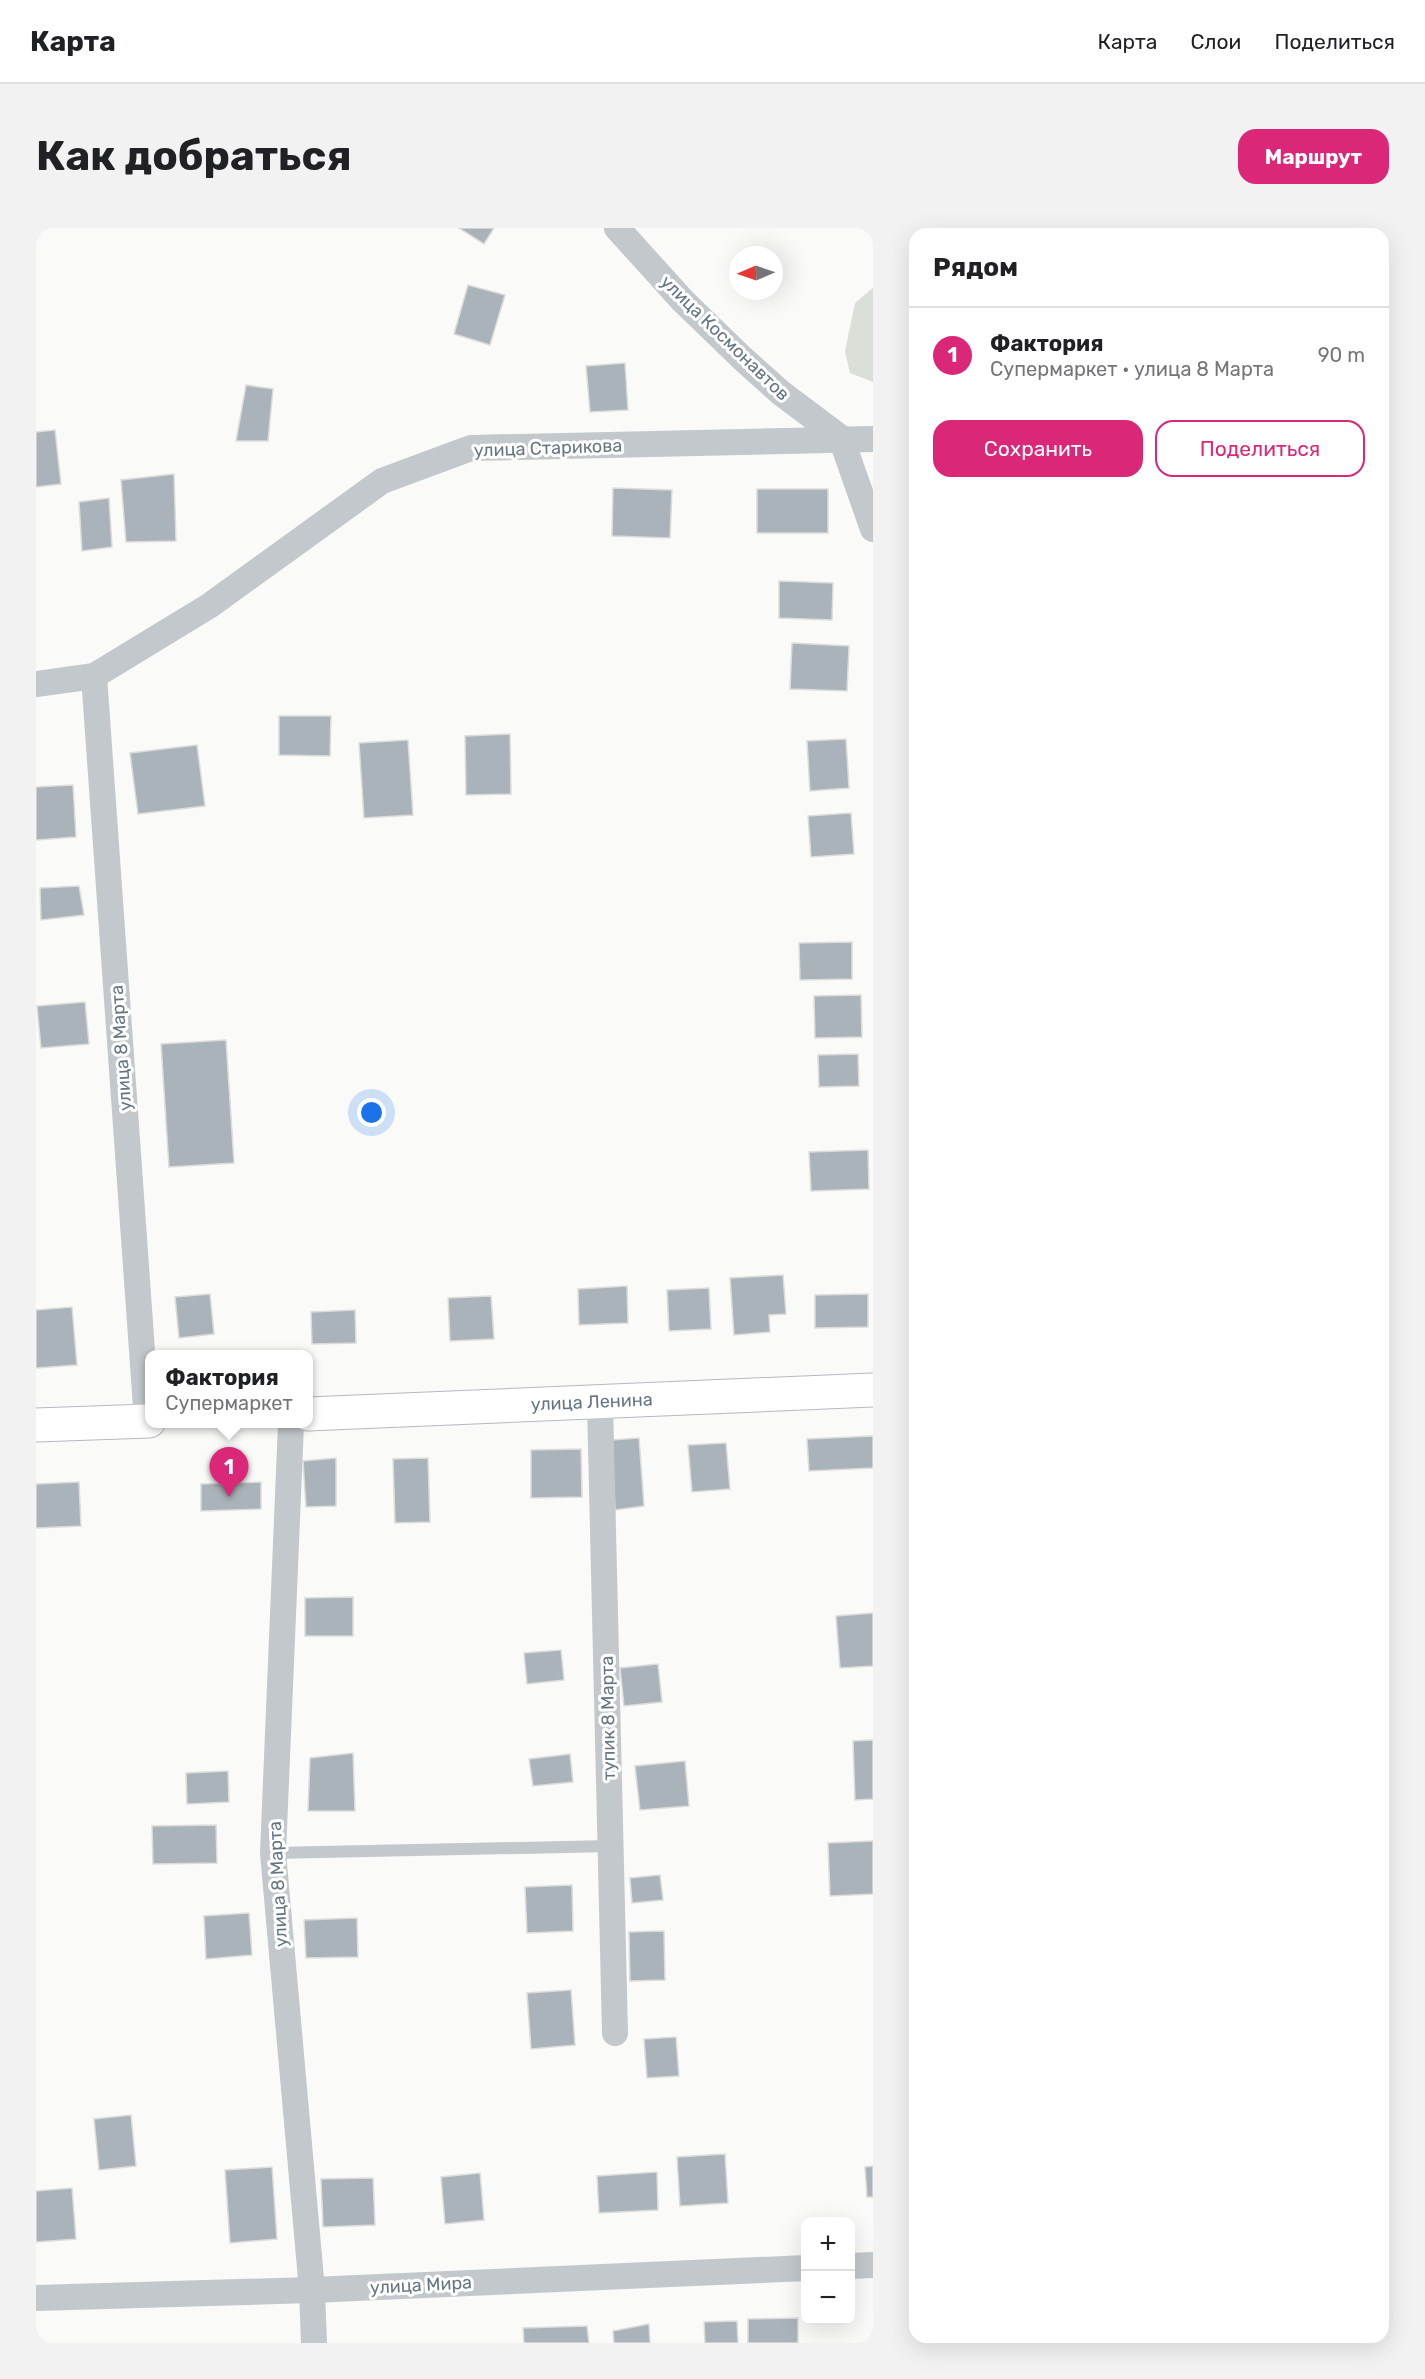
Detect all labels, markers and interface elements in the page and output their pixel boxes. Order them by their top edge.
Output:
text: Карта [30,25,116,58]
text: Карта [1097,29,1157,54]
text: Слои [1190,29,1241,54]
text: Поделиться [1274,29,1395,54]
button: Маршрут [1238,129,1389,184]
text: Как добраться [36,131,352,181]
north arrow [729,246,783,300]
text: Рядом [933,252,1018,283]
street label: улица Космонавтов [656,271,794,405]
text: Фактория [990,330,1103,357]
text: 1 [948,343,957,367]
text: 90 m [1318,343,1365,367]
text: Супермаркет · улица 8 Марта [990,357,1274,381]
button: Сохранить [933,420,1143,477]
button: Поделиться [1155,420,1365,477]
street label: улица Старикова [473,434,623,462]
street label: улица 8 Марта [106,984,136,1112]
your location [357,1098,386,1127]
popup [145,1350,313,1428]
text: Фактория [165,1364,279,1391]
street label: улица Ленина [530,1388,653,1416]
text: Супермаркет [165,1391,293,1415]
pin: 1 [210,1448,248,1497]
street label: тупик 8 Марта [596,1655,620,1781]
street label: улица 8 Марта [264,1820,292,1948]
map controls [801,2217,855,2325]
button: + [801,2217,855,2271]
street label: улица Мира [369,2271,473,2299]
button: − [801,2271,855,2325]

